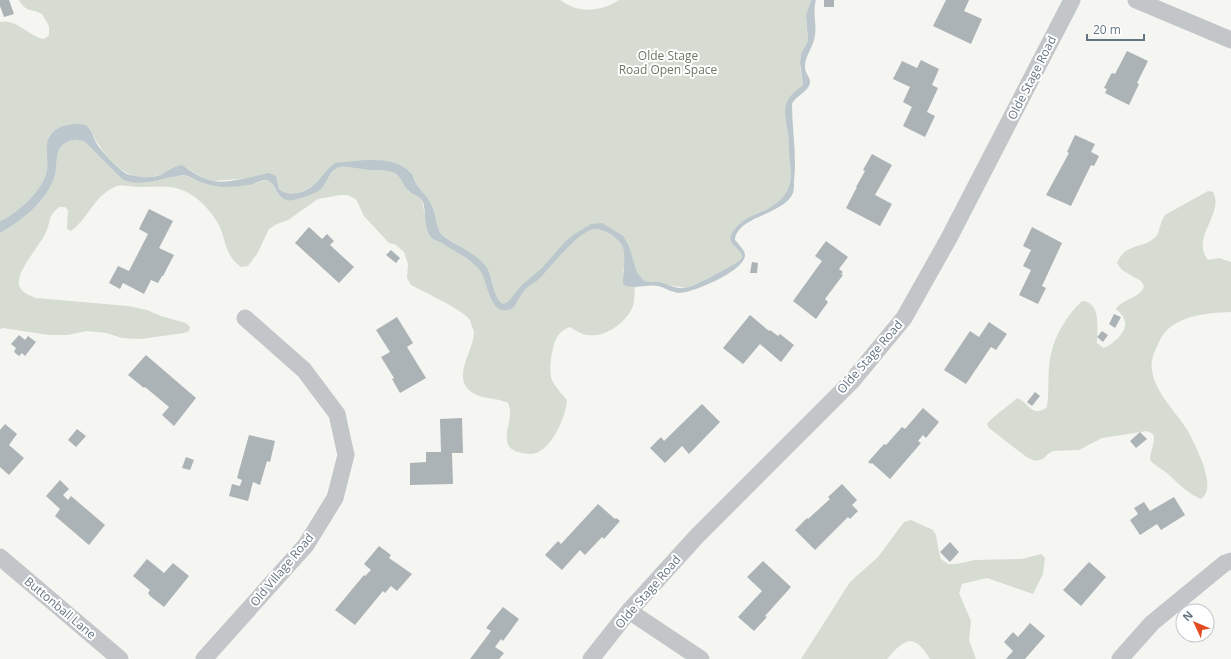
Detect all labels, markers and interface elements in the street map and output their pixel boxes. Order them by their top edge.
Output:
scale bar [1087,16,1144,42]
text: 20 m [1093,21,1121,38]
street label: Olde Stage Road [1003,33,1060,123]
park label: Olde Stage Road Open Space [619,47,718,78]
street label: Olde Stage Road [833,316,906,397]
street label: Old Village Road [246,529,317,610]
street label: Olde Stage Road [611,551,684,632]
street label: Buttonball Lane [21,573,100,643]
north arrow [1175,603,1215,643]
text: N [1179,607,1196,624]

